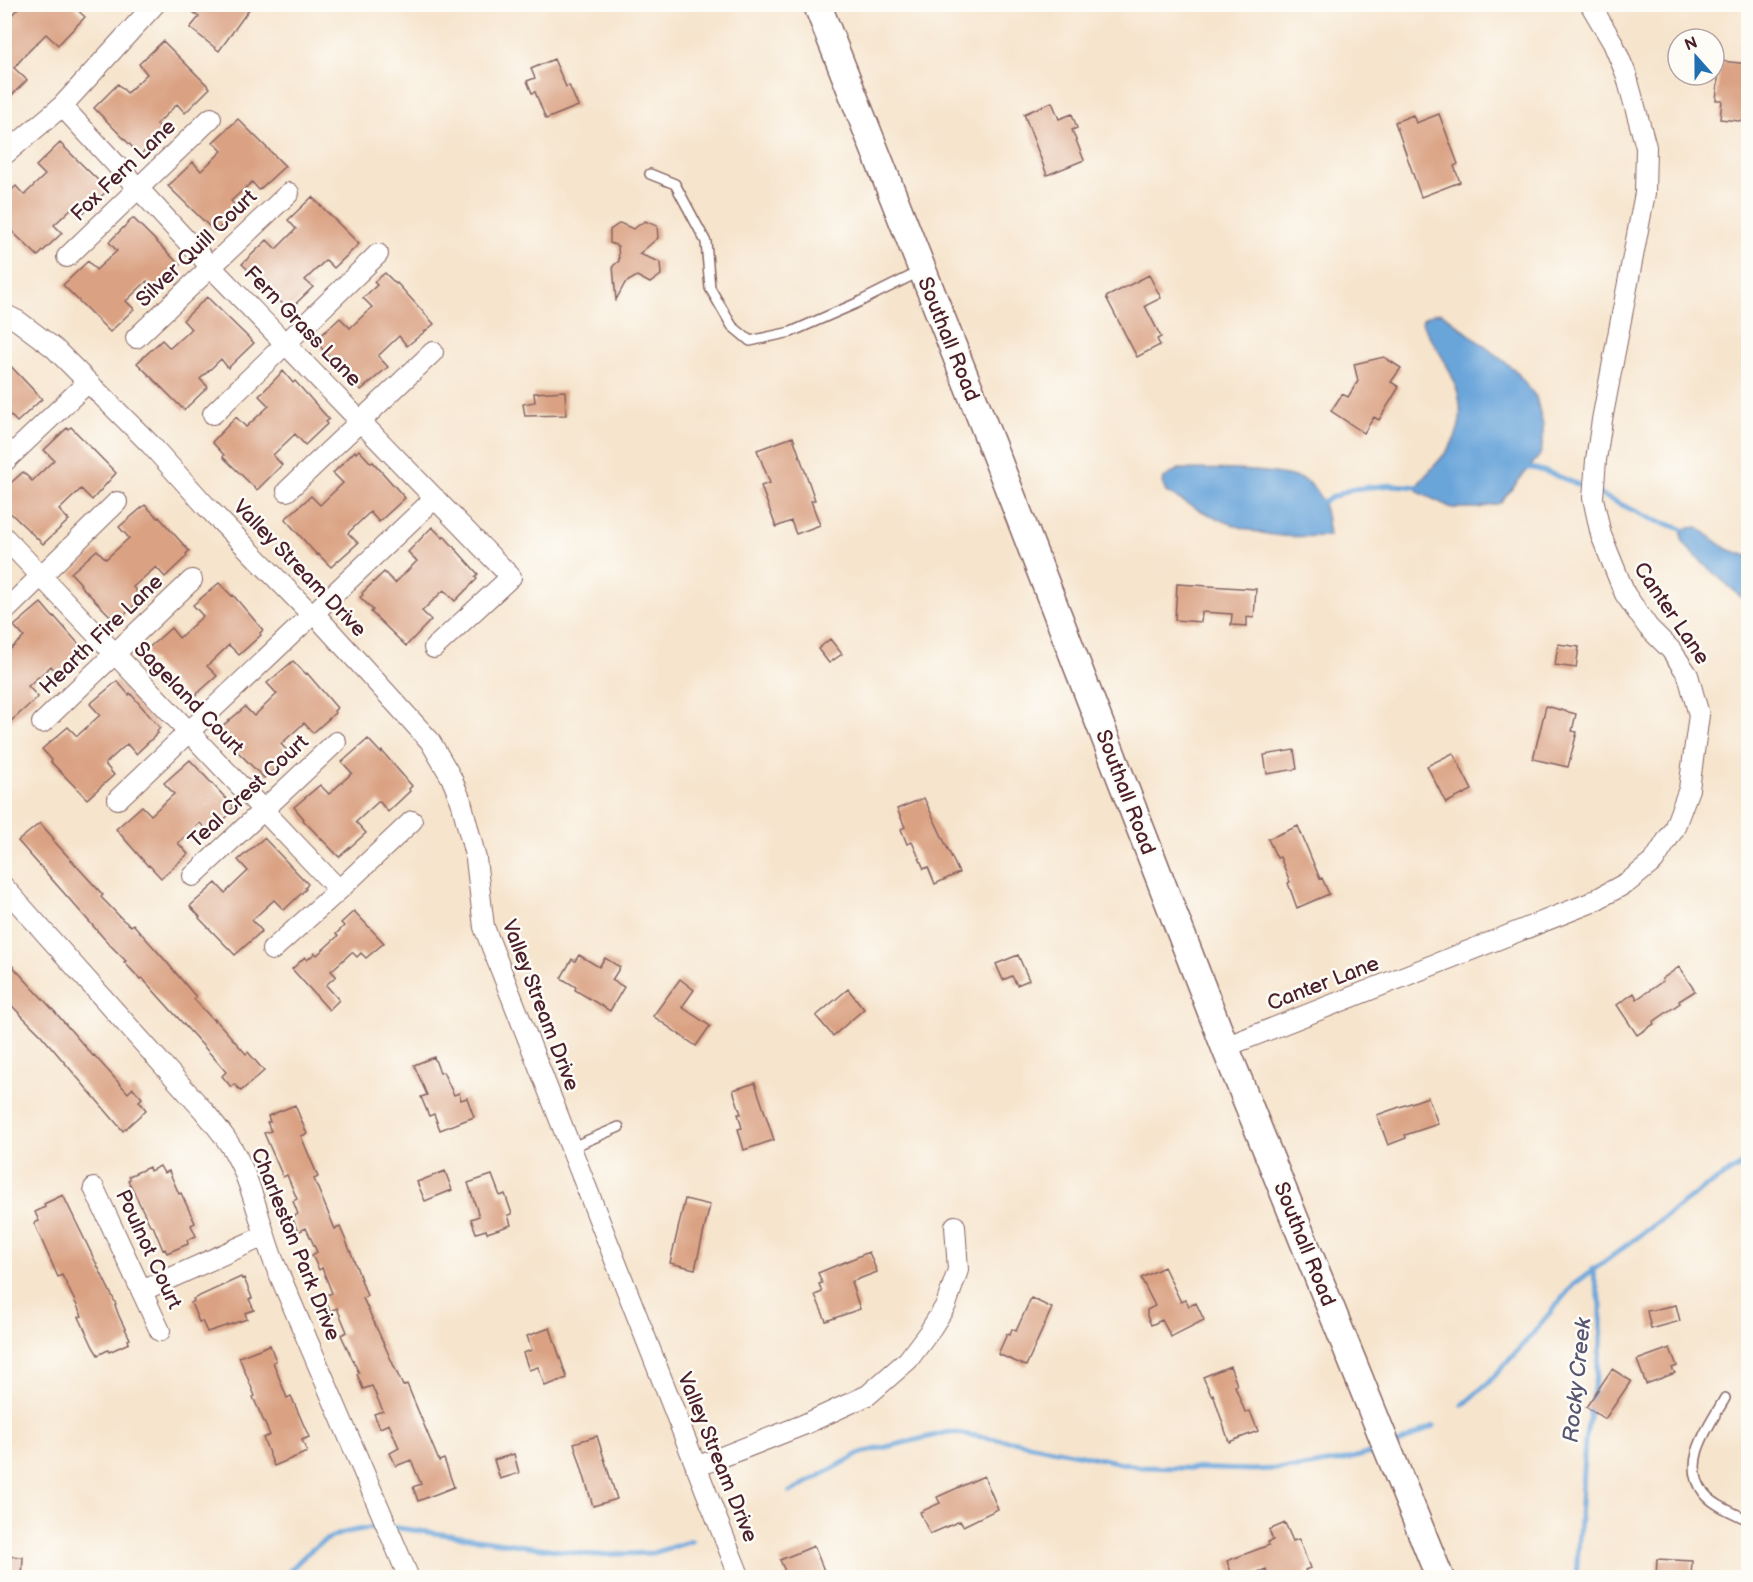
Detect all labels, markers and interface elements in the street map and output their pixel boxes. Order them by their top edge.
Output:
north arrow [1666,27,1726,87]
text: N [1682,33,1700,55]
street label: Fox Fern Lane [66,114,181,226]
street label: Silver Quill Court [131,184,262,312]
street label: Fern Grass Lane [239,261,367,392]
street label: Southall Road [912,273,985,405]
street label: Valley Stream Drive [228,495,372,642]
street label: Canter Lane [1628,557,1715,669]
street label: Hearth Fire Lane [35,569,168,699]
street label: Sageland Court [128,637,249,761]
street label: Southall Road [1090,726,1161,858]
street label: Teal Crest Court [183,729,314,853]
street label: Valley Stream Drive [496,916,585,1094]
street label: Canter Lane [1264,951,1383,1016]
street label: Charleston Park Drive [245,1144,346,1344]
street label: Southall Road [1268,1178,1341,1310]
street label: Poulnot Court [110,1186,187,1313]
water label: Rocky Creek [1558,1315,1598,1444]
street label: Valley Stream Drive [672,1369,763,1546]

